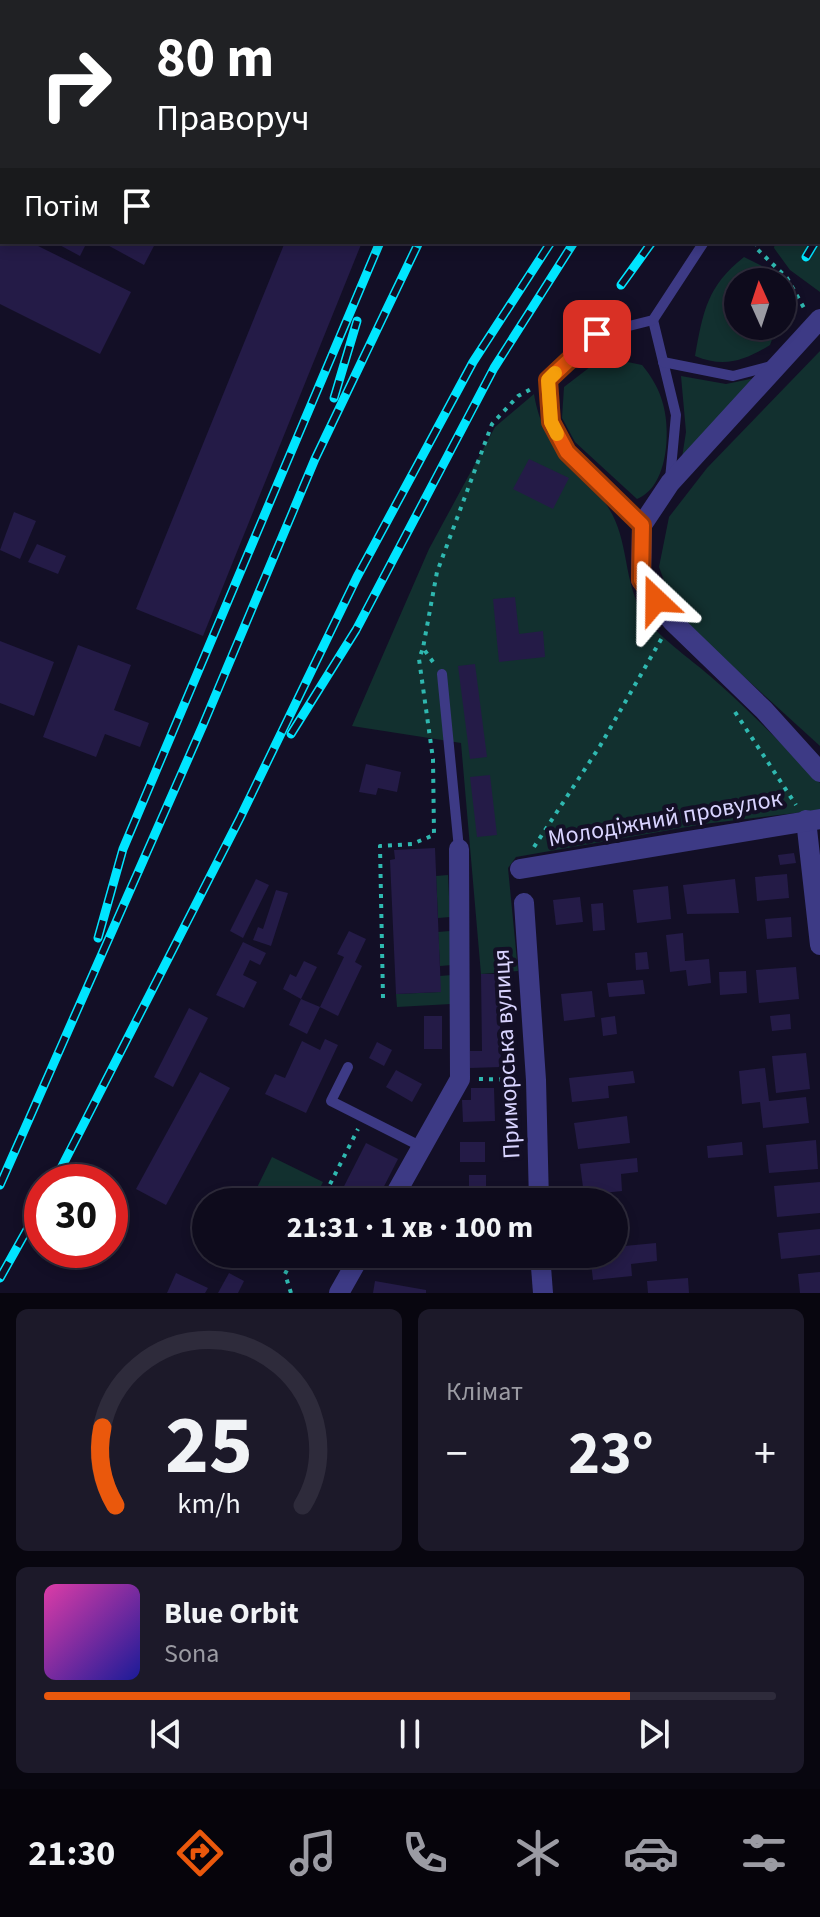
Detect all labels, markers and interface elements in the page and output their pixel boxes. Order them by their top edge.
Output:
text: 80 m [156,19,274,98]
icon: right [24,32,128,136]
text: Праворуч [156,93,310,144]
icon: arrive [115,184,159,228]
text: Потім [24,185,99,228]
north arrow [724,268,796,340]
map controls [724,268,796,340]
pin [563,300,631,368]
icon: arrive [575,312,619,356]
position arrow [614,558,698,642]
street label: Молодіжний провулок [545,781,785,856]
street label: Приморська вулиця [484,948,529,1160]
speed limit sign: 30 [24,1164,128,1268]
text: 21:31 · 1 хв · 100 m [287,1206,533,1249]
text: Клімат [446,1373,523,1410]
text: 25 [165,1387,253,1505]
text: 23° [568,1412,654,1497]
text: − [446,1423,468,1486]
text: + [754,1423,776,1486]
text: km/h [177,1484,241,1524]
text: Blue Orbit [164,1592,299,1635]
text: Sona [164,1635,219,1672]
icon: previous [144,1712,188,1756]
icon: pause [388,1712,432,1756]
icon: next [632,1712,676,1756]
icon: directions [172,1825,228,1881]
icon: music [285,1825,341,1881]
icon: phone [397,1825,453,1881]
icon: climate [510,1825,566,1881]
icon: car [623,1825,679,1881]
icon: filters [736,1825,792,1881]
text: 21:30 [28,1828,115,1879]

